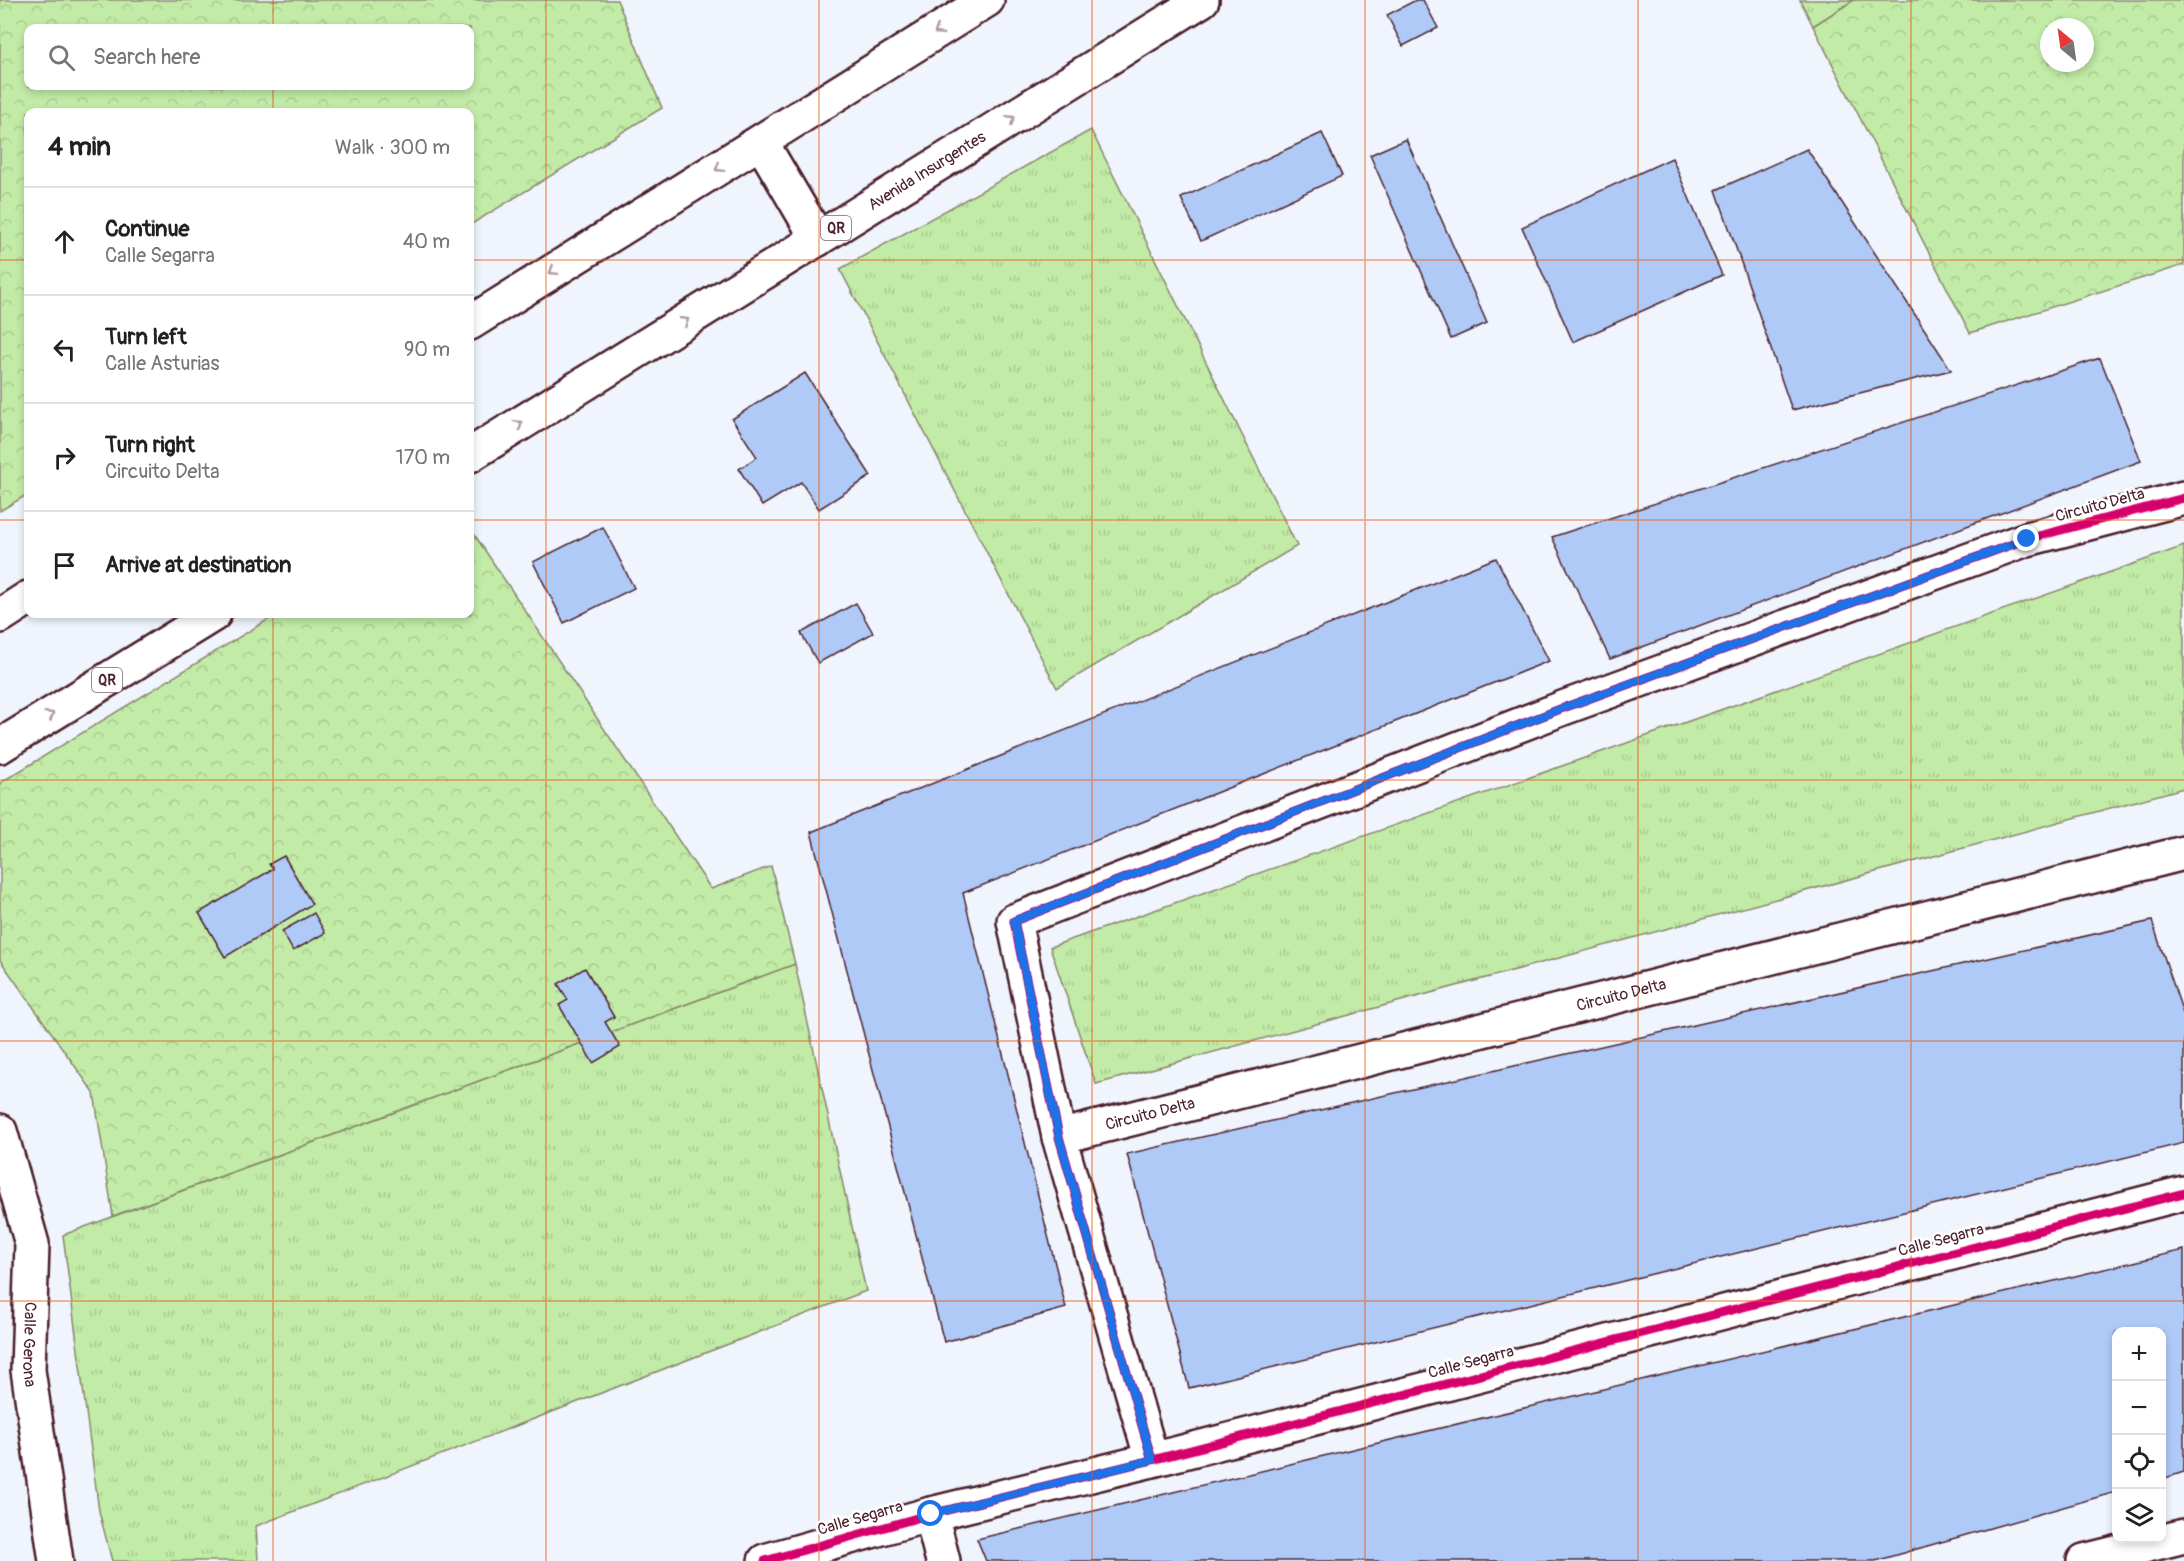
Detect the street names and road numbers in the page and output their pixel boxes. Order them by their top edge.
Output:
street label: Avenida Insurgentes [864,127,989,215]
road number: QR [821,216,851,240]
street label: Circuito Delta [2053,483,2147,527]
road number: QR [92,668,122,692]
street label: Circuito Delta [1574,974,1668,1016]
street label: Circuito Delta [1103,1093,1197,1135]
street label: Calle Segarra [1896,1219,1986,1261]
street label: Calle Gerona [18,1302,40,1388]
street label: Calle Segarra [1426,1341,1516,1383]
street label: Calle Segarra [815,1496,905,1540]

